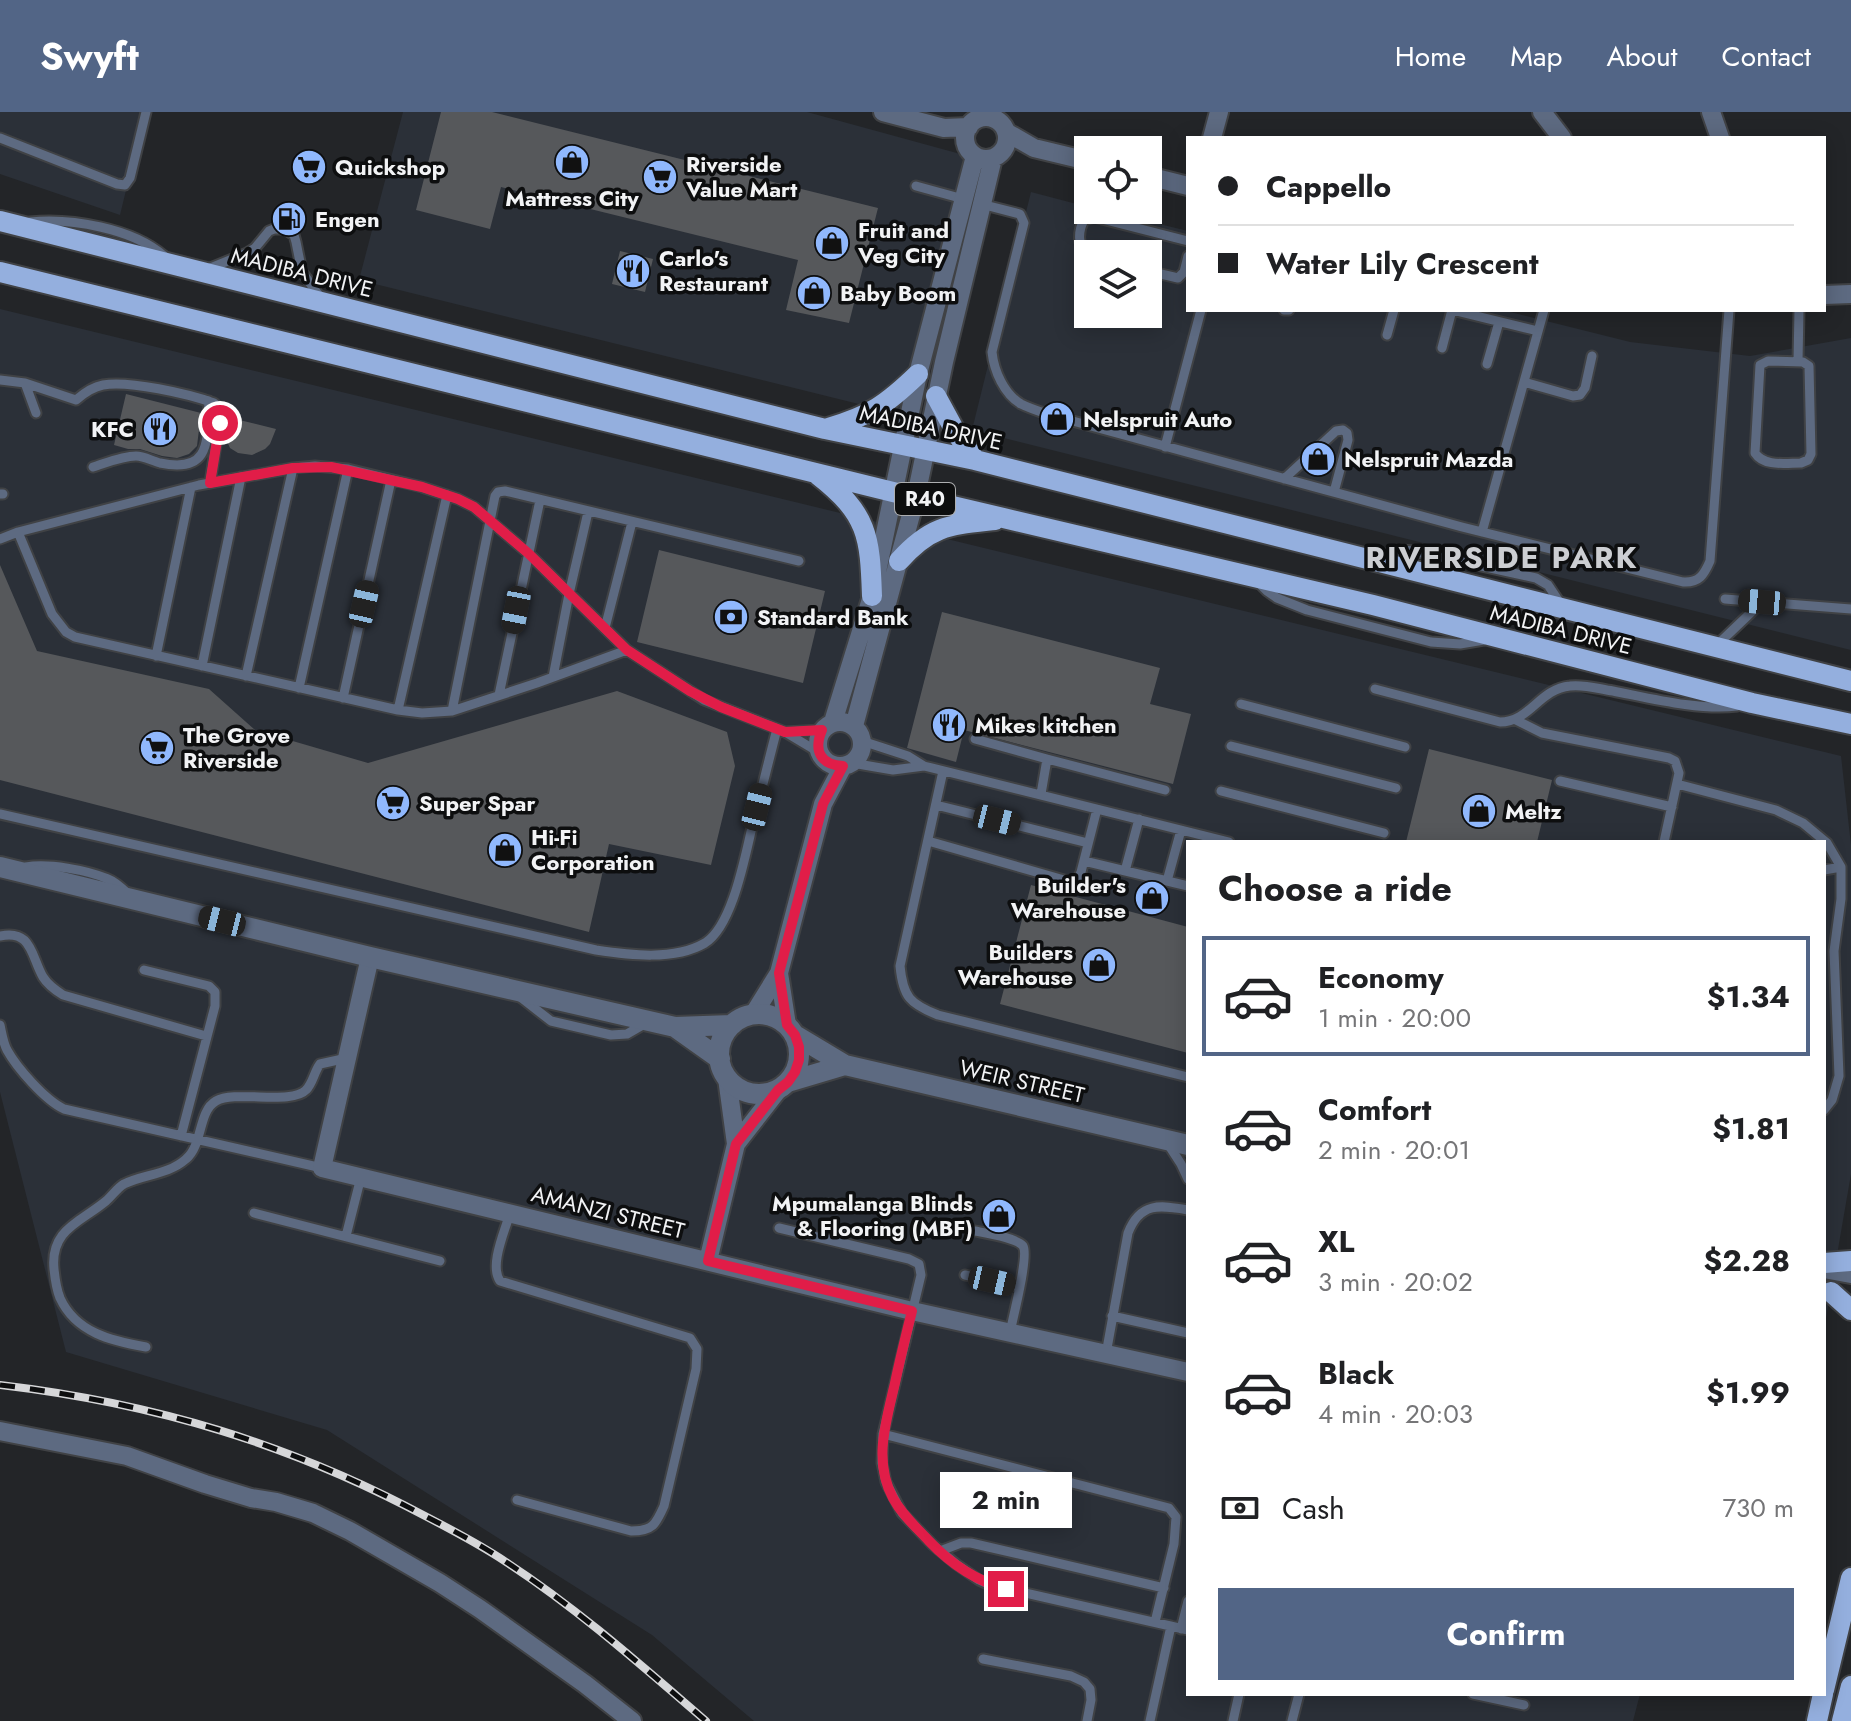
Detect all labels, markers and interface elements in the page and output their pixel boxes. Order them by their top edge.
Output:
text: Swyft [40,29,139,84]
text: Home [1395,36,1466,77]
text: Map [1510,36,1562,77]
text: About [1606,36,1678,77]
text: Contact [1722,36,1811,77]
map controls [1074,136,1162,328]
button: locate [1074,136,1162,224]
shop icon: Mattress City [553,143,591,181]
supermarket icon: Quickshop [290,148,328,186]
place label: Riverside Value Mart [685,148,797,205]
place label: Quickshop [335,151,445,183]
supermarket icon: Riverside Value Mart [641,158,679,196]
text: Cappello [1266,165,1391,208]
place label: Mattress City [505,182,639,214]
fuel station icon: Engen [270,200,308,238]
place label: Engen [315,203,380,235]
place label: Fruit and Veg City [857,214,949,271]
shop icon: Fruit and Veg City [813,224,851,262]
street label: MADIBA DRIVE [228,239,376,305]
button: layers [1074,240,1162,328]
place label: Carlo's Restaurant [659,242,768,299]
text: Water Lily Crescent [1266,242,1539,285]
restaurant icon: Carlo's Restaurant [614,252,652,290]
shop icon: Baby Boom [795,274,833,312]
place label: Baby Boom [840,277,956,309]
street label: MADIBA DRIVE [857,396,1005,458]
shop icon: Nelspruit Auto [1038,400,1076,438]
place label: Nelspruit Auto [1083,403,1232,435]
route start [202,405,238,441]
restaurant icon: KFC [141,410,179,448]
place label: KFC [91,413,134,445]
shop icon: Nelspruit Mazda [1299,440,1337,478]
place label: Nelspruit Mazda [1344,443,1513,475]
road number: R40 [895,483,955,515]
district label: RIVERSIDE PARK [1365,536,1639,579]
car [347,578,381,630]
car [500,584,532,636]
car [1737,588,1787,616]
street label: MADIBA DRIVE [1487,596,1635,662]
bank icon: Standard Bank [712,598,750,636]
place label: Standard Bank [757,601,909,633]
restaurant icon: Mikes kitchen [930,706,968,744]
place label: Mikes kitchen [975,709,1117,741]
place label: The Grove Riverside [183,719,290,776]
supermarket icon: The Grove Riverside [138,729,176,767]
car [740,781,774,833]
supermarket icon: Super Spar [374,784,412,822]
place label: Super Spar [419,787,535,819]
shop icon: Meltz [1460,792,1498,830]
place label: Meltz [1505,795,1562,827]
car [971,803,1023,837]
place label: Hi-Fi Corporation [531,821,655,878]
shop icon: Hi-Fi Corporation [486,831,524,869]
text: Choose a ride [1218,862,1452,914]
place label: Builder's Warehouse [1011,869,1126,926]
shop icon: Builder's Warehouse [1133,879,1171,917]
car [196,904,248,938]
place label: Builders Warehouse [958,936,1073,993]
shop icon: Builders Warehouse [1080,946,1118,984]
text: Economy [1318,956,1444,999]
icon: car [1222,960,1294,1032]
text: $1.34 [1707,975,1790,1018]
text: 1 min · 20:00 [1318,999,1471,1037]
street label: WEIR STREET [956,1051,1088,1111]
text: Comfort [1318,1088,1431,1131]
icon: car [1222,1092,1294,1164]
text: $1.81 [1712,1107,1790,1150]
text: 2 min · 20:01 [1318,1131,1470,1169]
street label: AMANZI STREET [528,1177,689,1247]
place label: Mpumalanga Blinds & Flooring (MBF) [772,1187,973,1244]
shop icon: Mpumalanga Blinds & Flooring (MBF) [980,1197,1018,1235]
text: XL [1318,1220,1354,1263]
icon: car [1222,1224,1294,1296]
text: $2.28 [1704,1239,1790,1282]
text: 3 min · 20:02 [1318,1263,1473,1301]
car [966,1264,1018,1298]
text: Black [1318,1352,1394,1395]
icon: car [1222,1356,1294,1428]
text: $1.99 [1706,1371,1790,1414]
text: 4 min · 20:03 [1318,1395,1473,1433]
callout: 2 min [940,1473,1072,1529]
text: 2 min [972,1481,1040,1519]
icon: cash [1218,1486,1262,1530]
text: Cash [1282,1487,1345,1530]
text: 730 m [1722,1489,1794,1527]
route end [988,1571,1024,1607]
button: Confirm [1218,1588,1794,1680]

